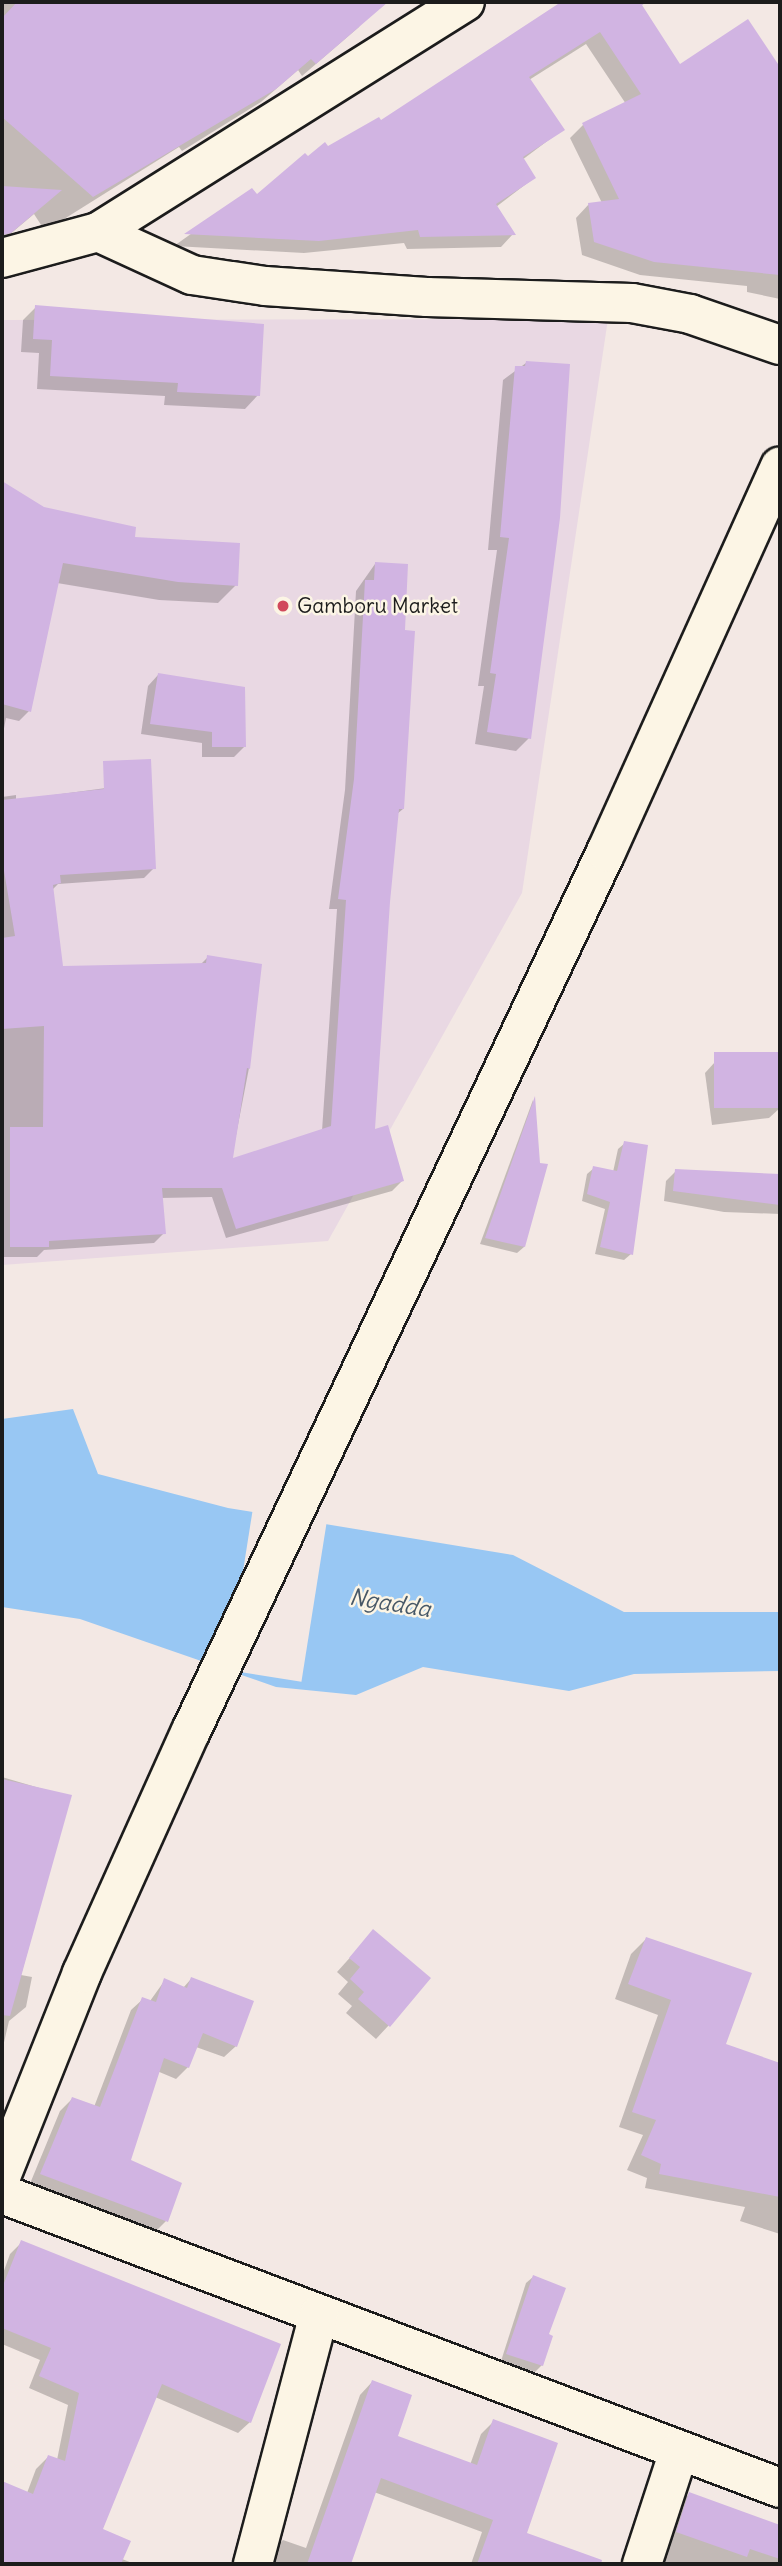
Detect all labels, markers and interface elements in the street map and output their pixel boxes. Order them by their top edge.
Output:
place label: Gamboru Market [297,593,458,619]
marker: Gamboru Market [275,598,291,614]
water label: Ngadda [347,1583,433,1623]

